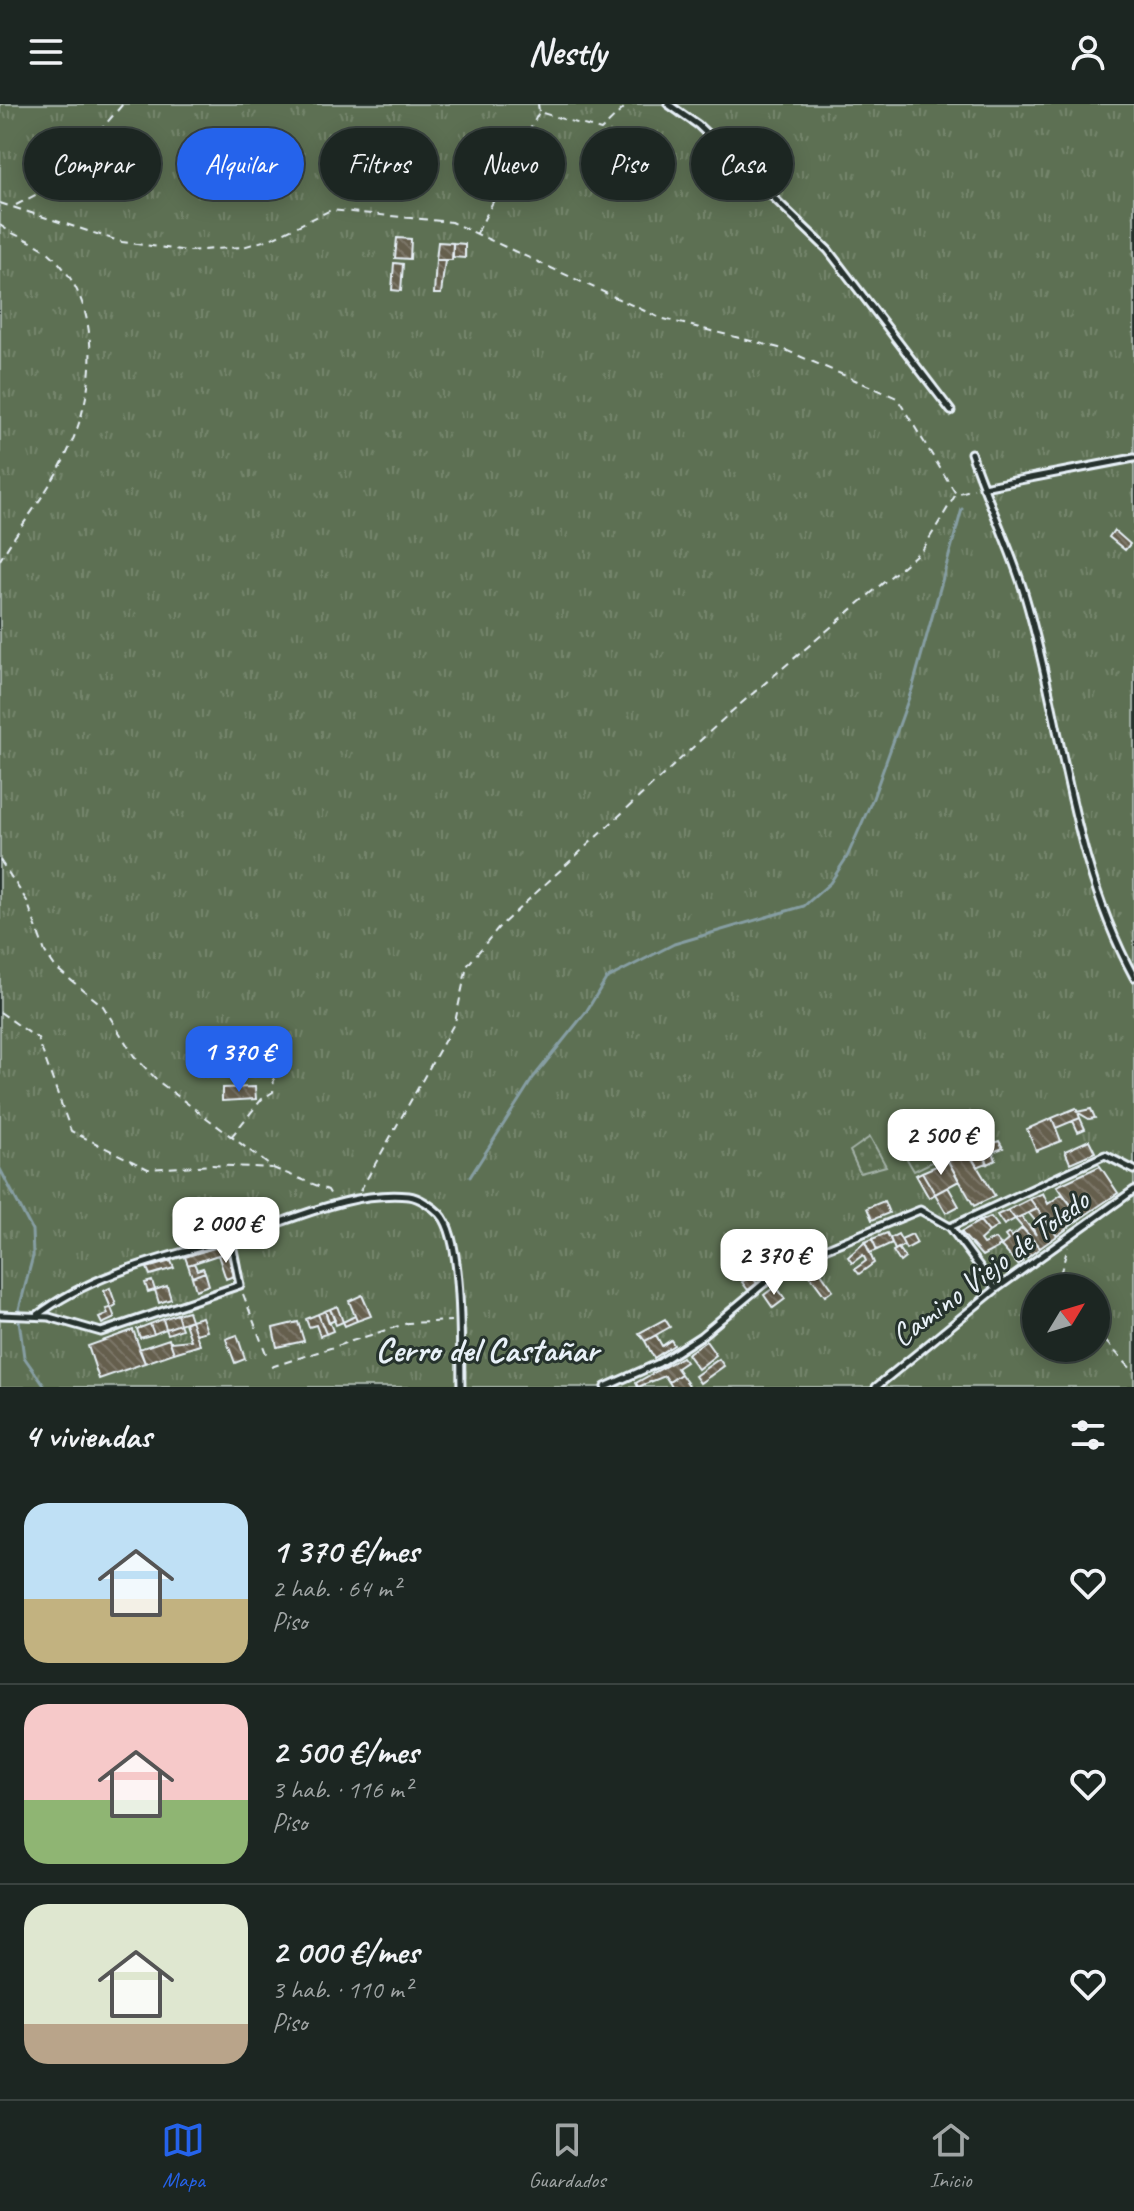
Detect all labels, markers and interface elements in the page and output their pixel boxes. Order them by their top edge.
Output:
text: Nestly [528,29,606,75]
icon: menu [24,30,68,74]
icon: person [1066,30,1110,74]
chip: Comprar [24,128,161,200]
chip: Alquilar [177,128,304,200]
chip: Filtros [320,128,438,200]
chip: Nuevo [454,128,565,200]
chip: Piso [581,128,675,200]
chip: Casa [691,128,793,200]
pin: 1 370 € [165,1026,313,1094]
text: 1 370 € [204,1035,274,1068]
pin: 2 500 € [867,1109,1015,1177]
text: 2 500 € [906,1118,976,1151]
street label: Camino Viejo de Toledo [883,1179,1099,1356]
pin: 2 000 € [152,1197,300,1265]
text: 2 000 € [190,1206,262,1239]
pin: 2 370 € [700,1229,848,1297]
text: 2 370 € [739,1238,809,1271]
north arrow [1022,1274,1110,1362]
map controls [1022,1274,1110,1362]
district label: Cerro del Castañar [375,1328,602,1371]
icon: filters [1066,1413,1110,1457]
text: 4 viviendas [24,1414,151,1457]
text: 1 370 €/mes [272,1529,419,1572]
icon: home [88,1535,184,1631]
icon: heart [1066,1561,1110,1605]
text: 2 hab. · 64 m² [272,1572,400,1605]
text: Piso [272,1605,307,1638]
text: 2 500 €/mes [272,1730,418,1773]
icon: home [88,1736,184,1832]
icon: heart [1066,1762,1110,1806]
text: 3 hab. · 116 m² [272,1773,412,1806]
text: Piso [272,1806,307,1839]
text: 2 000 €/mes [272,1930,419,1973]
icon: home [88,1936,184,2032]
icon: heart [1066,1962,1110,2006]
text: 3 hab. · 110 m² [272,1973,412,2006]
text: Piso [272,2006,307,2039]
tab: Mapa [161,2118,205,2194]
tab: Guardados [528,2118,606,2194]
tab: Inicio [929,2118,973,2194]

